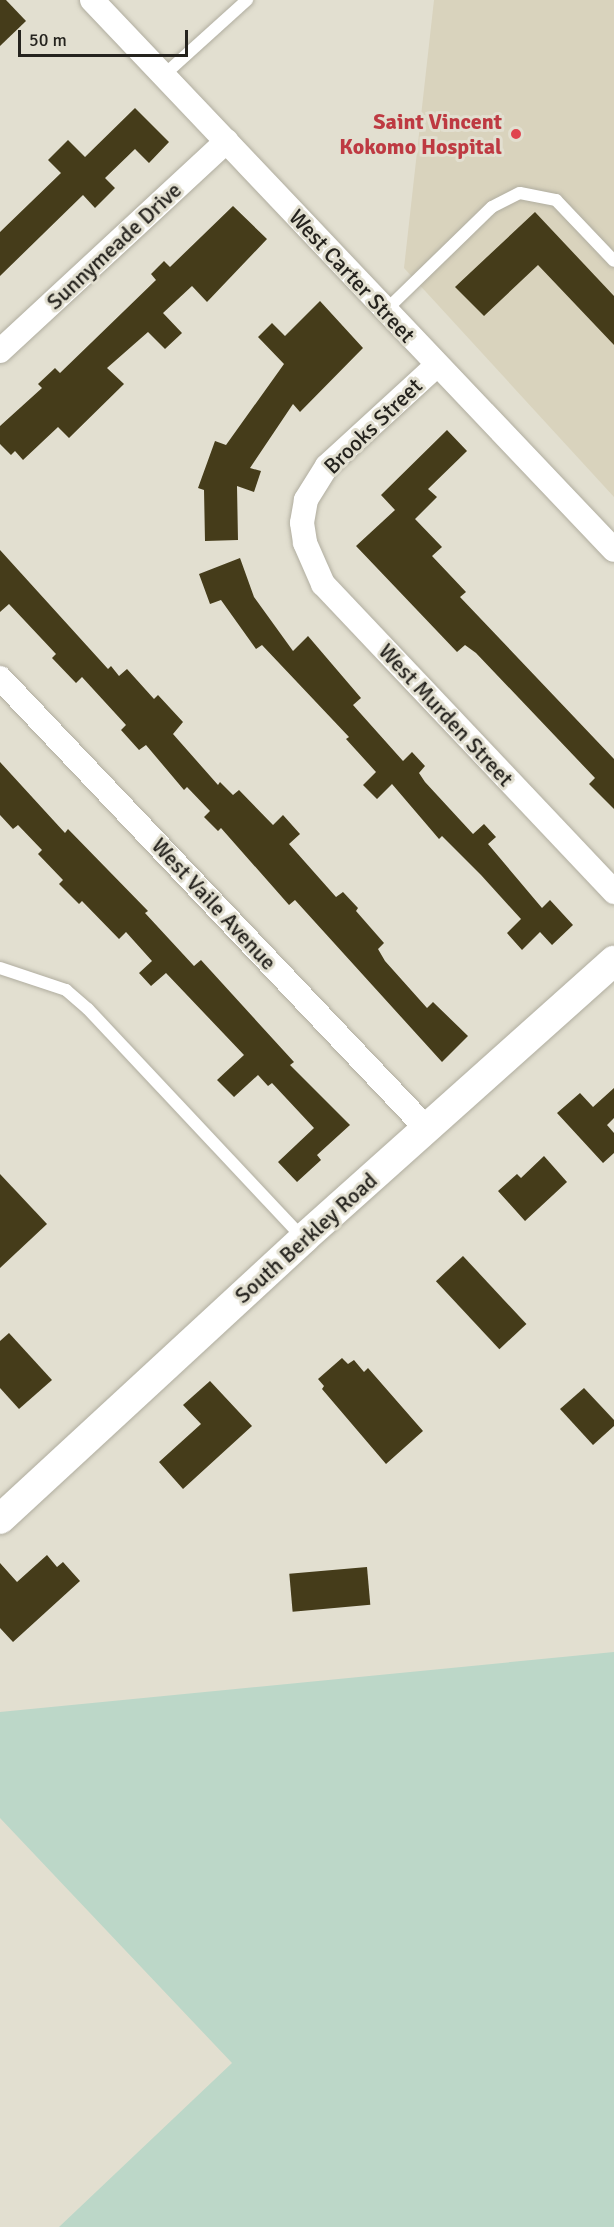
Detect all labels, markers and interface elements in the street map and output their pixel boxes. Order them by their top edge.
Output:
scale bar [21,18,190,56]
text: 50 m [29,29,67,51]
place label: Saint Vincent Kokomo Hospital [339,108,502,160]
marker: Saint Vincent Kokomo Hospital [507,125,525,143]
street label: Sunnymeade Drive [41,177,187,315]
street label: West Carter Street [283,204,421,348]
street label: Brooks Street [318,373,428,479]
street label: West Murden Street [373,638,519,792]
street label: West Vaile Avenue [146,833,282,975]
street label: South Berkley Road [229,1167,383,1309]

